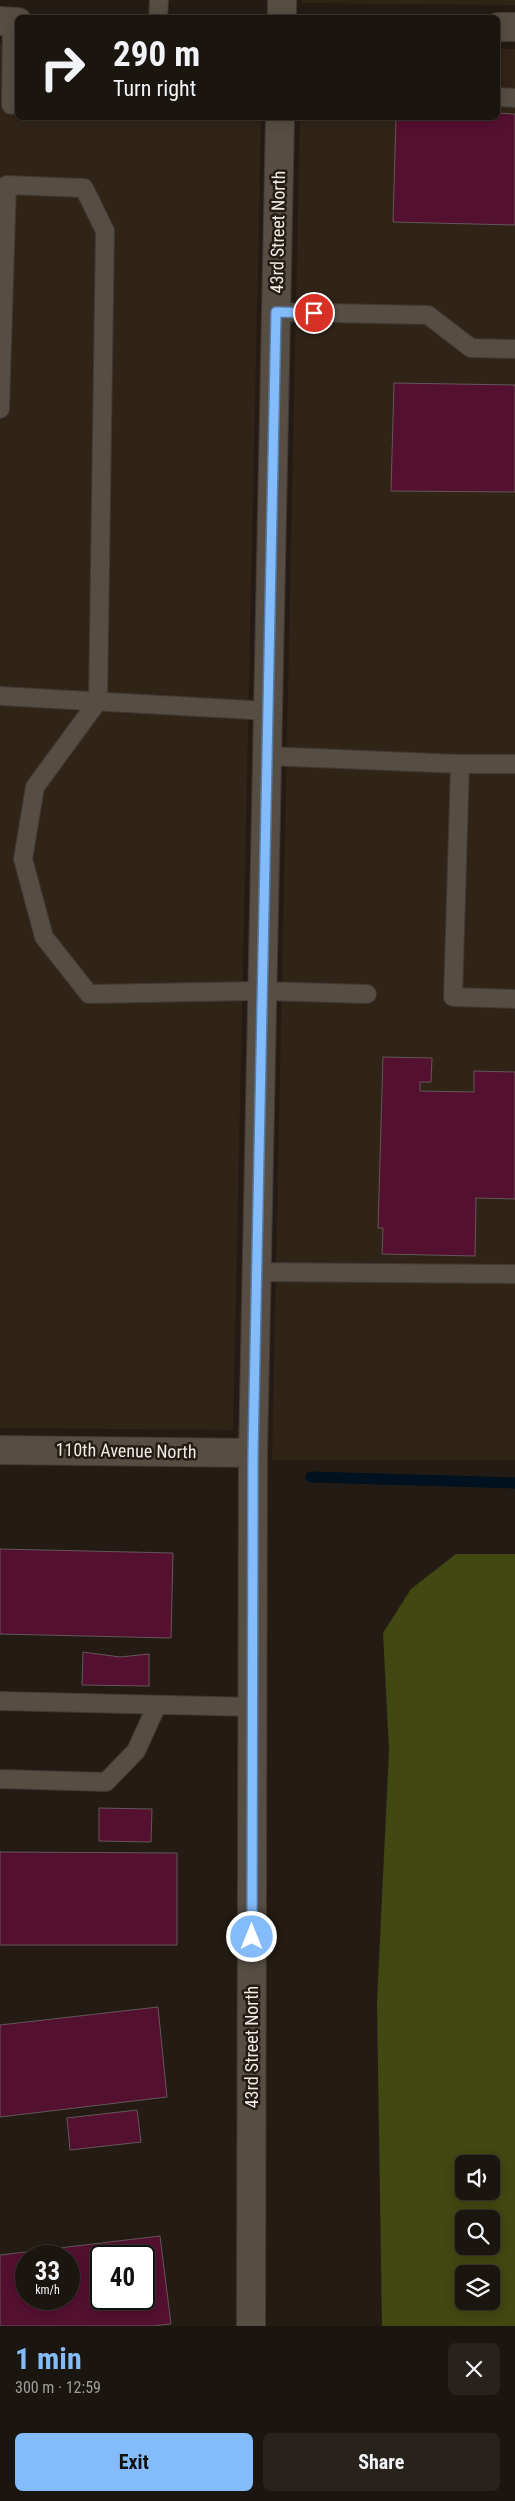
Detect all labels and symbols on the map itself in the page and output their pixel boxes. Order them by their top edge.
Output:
street label: 43rd Street North [266,171,289,293]
pin [293,292,335,334]
street label: 110th Avenue North [55,1439,197,1462]
position arrow [225,1910,277,1962]
street label: 43rd Street North [241,1986,262,2108]
speed limit sign: 40 [90,2245,155,2310]

